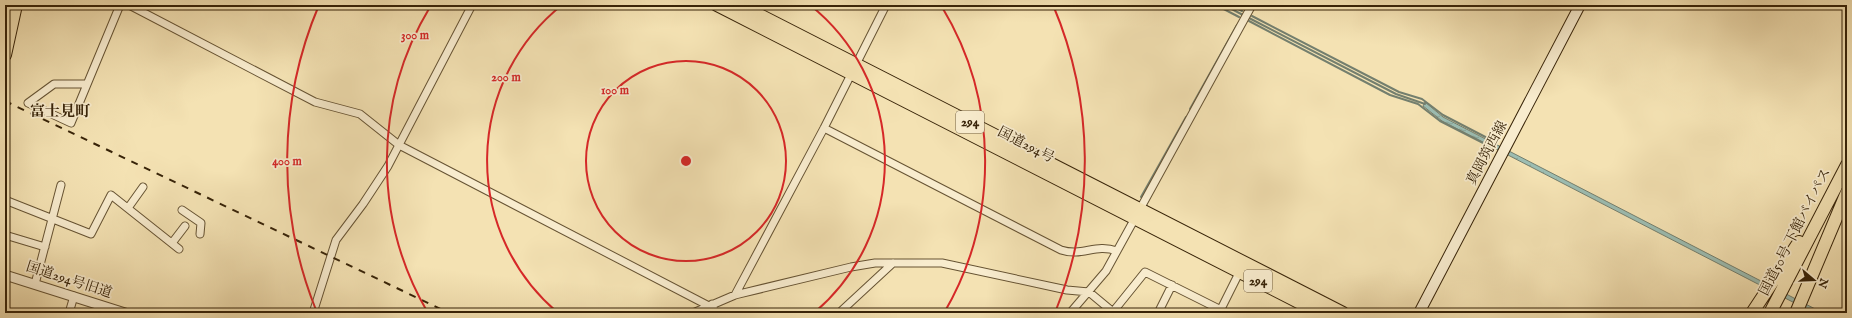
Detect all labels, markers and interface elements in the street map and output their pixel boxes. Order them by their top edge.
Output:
text: 300 m [401,28,430,43]
text: 200 m [491,70,521,85]
text: 100 m [601,83,630,98]
district label: 富士見町 [30,102,90,121]
road number: 294 [956,111,984,133]
street label: 真岡筑西線 [1463,118,1511,188]
street label: 国道294号 [995,123,1057,167]
text: 400 m [272,154,303,169]
centre of rings [679,154,693,168]
street label: 国道50号 下館バイパス [1755,165,1835,299]
street label: 国道294号旧道 [24,258,114,302]
north arrow [1794,260,1834,300]
road number: 294 [1244,270,1272,292]
text: N [1814,275,1831,290]

